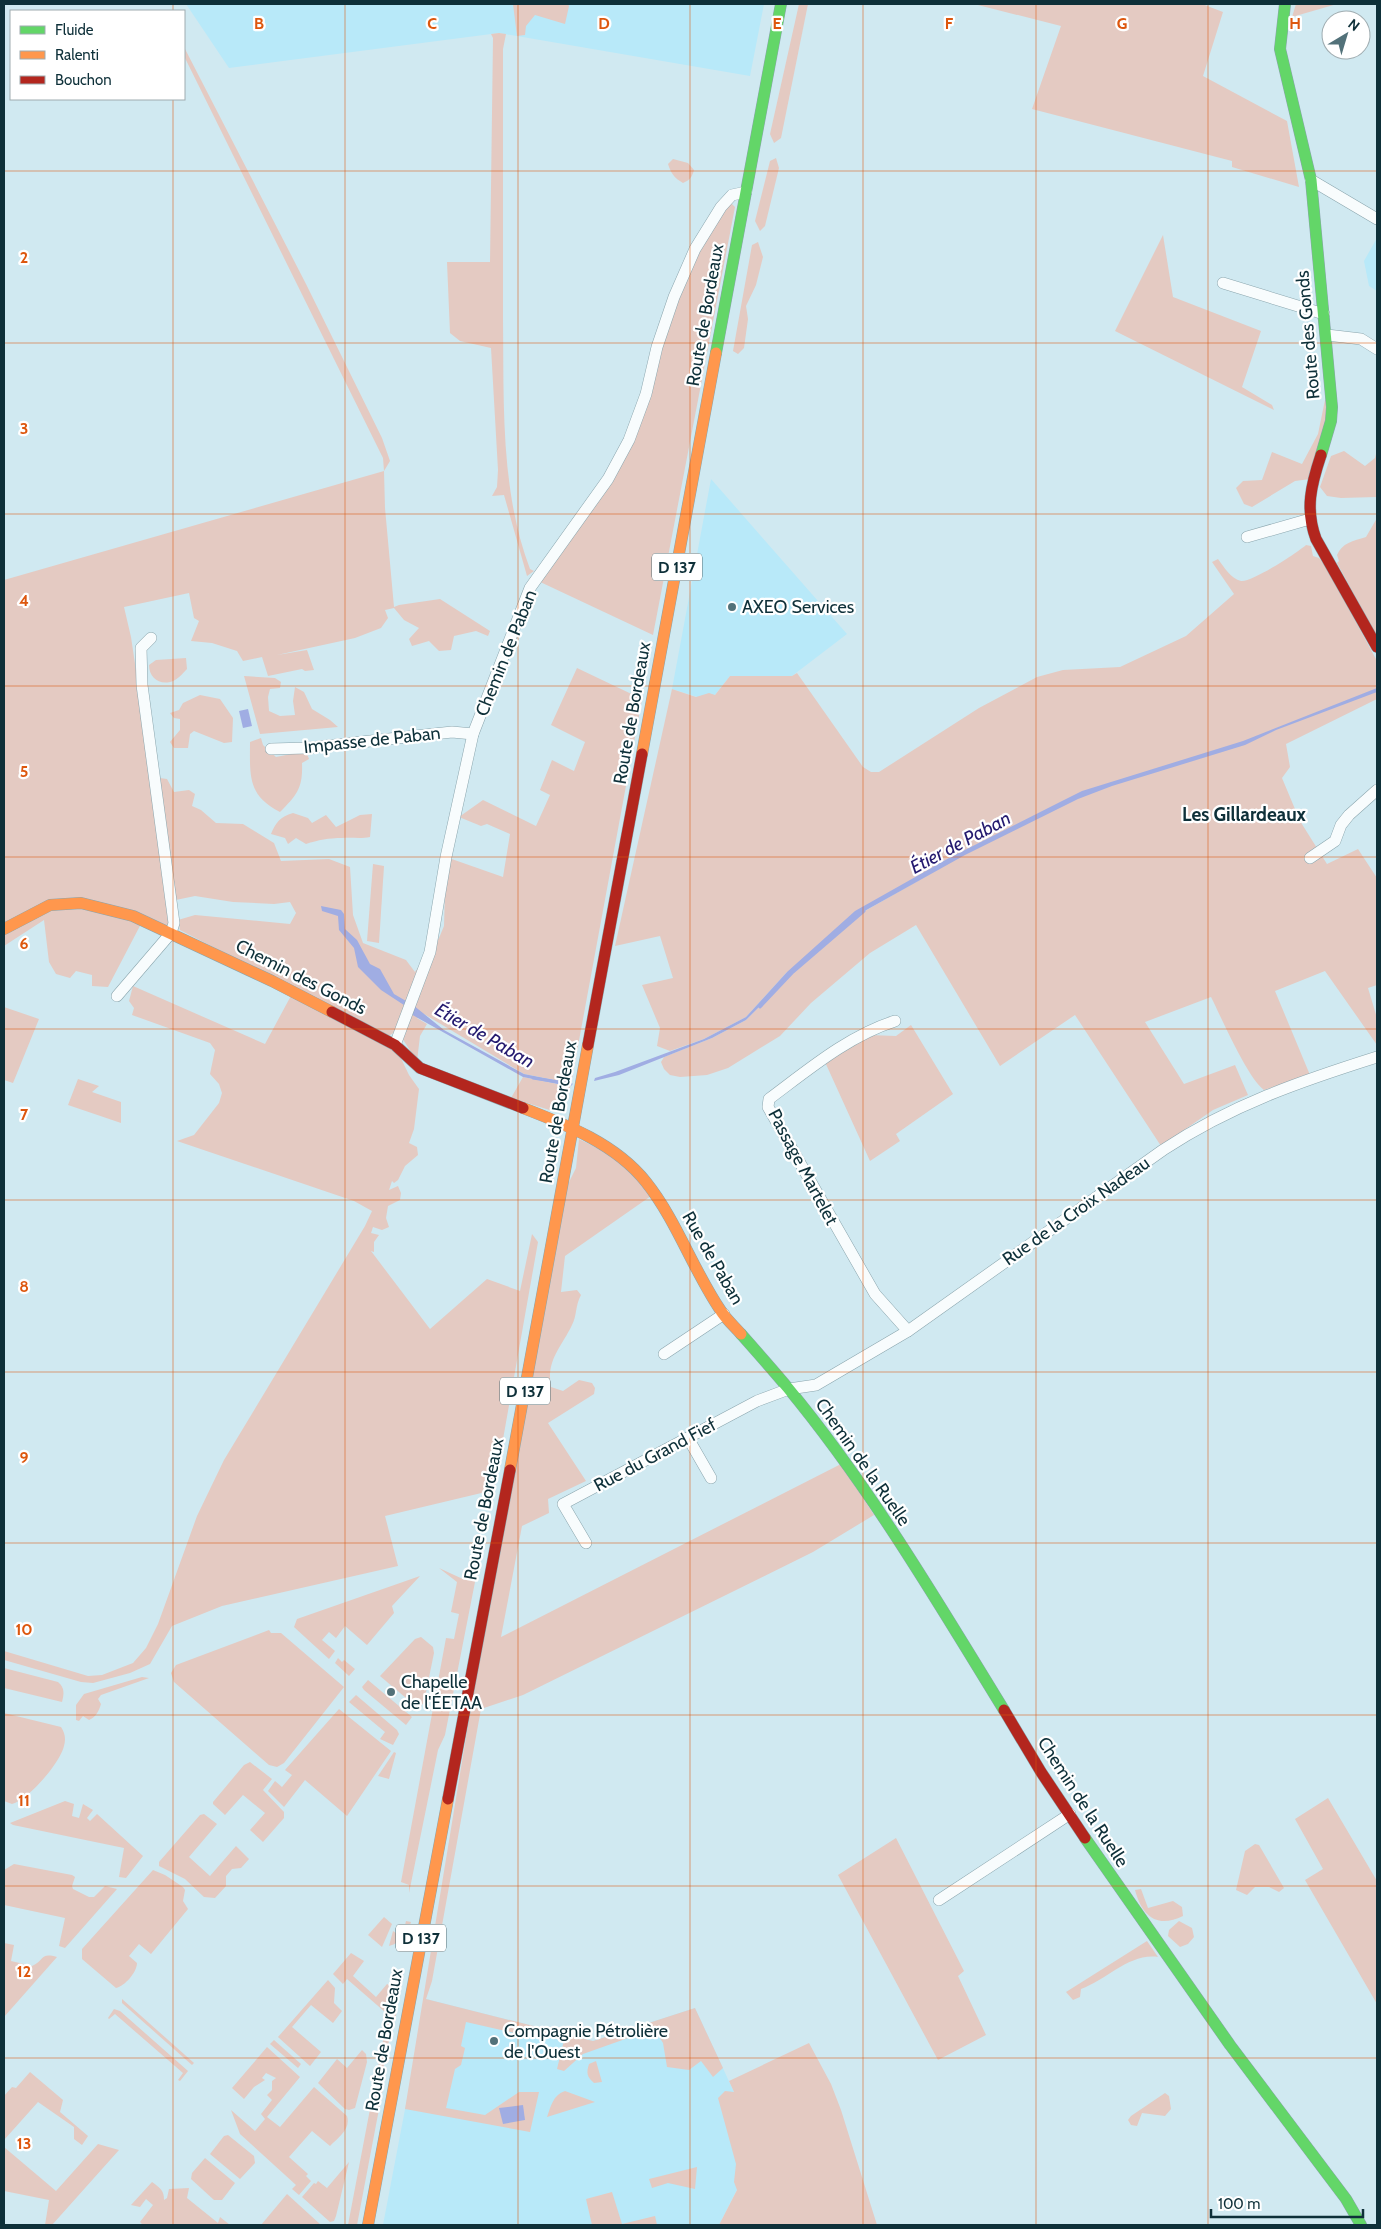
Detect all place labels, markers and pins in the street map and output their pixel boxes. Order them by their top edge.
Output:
place label: AXEO Services [742,596,854,618]
marker: AXEO Services [726,601,738,613]
place label: Chapelle de l'ÉETAA [401,1671,482,1714]
marker: Chapelle de l'ÉETAA [385,1686,397,1698]
place label: Compagnie Pétrolière de l'Ouest [504,2020,668,2063]
marker: Compagnie Pétrolière de l'Ouest [488,2035,500,2047]

